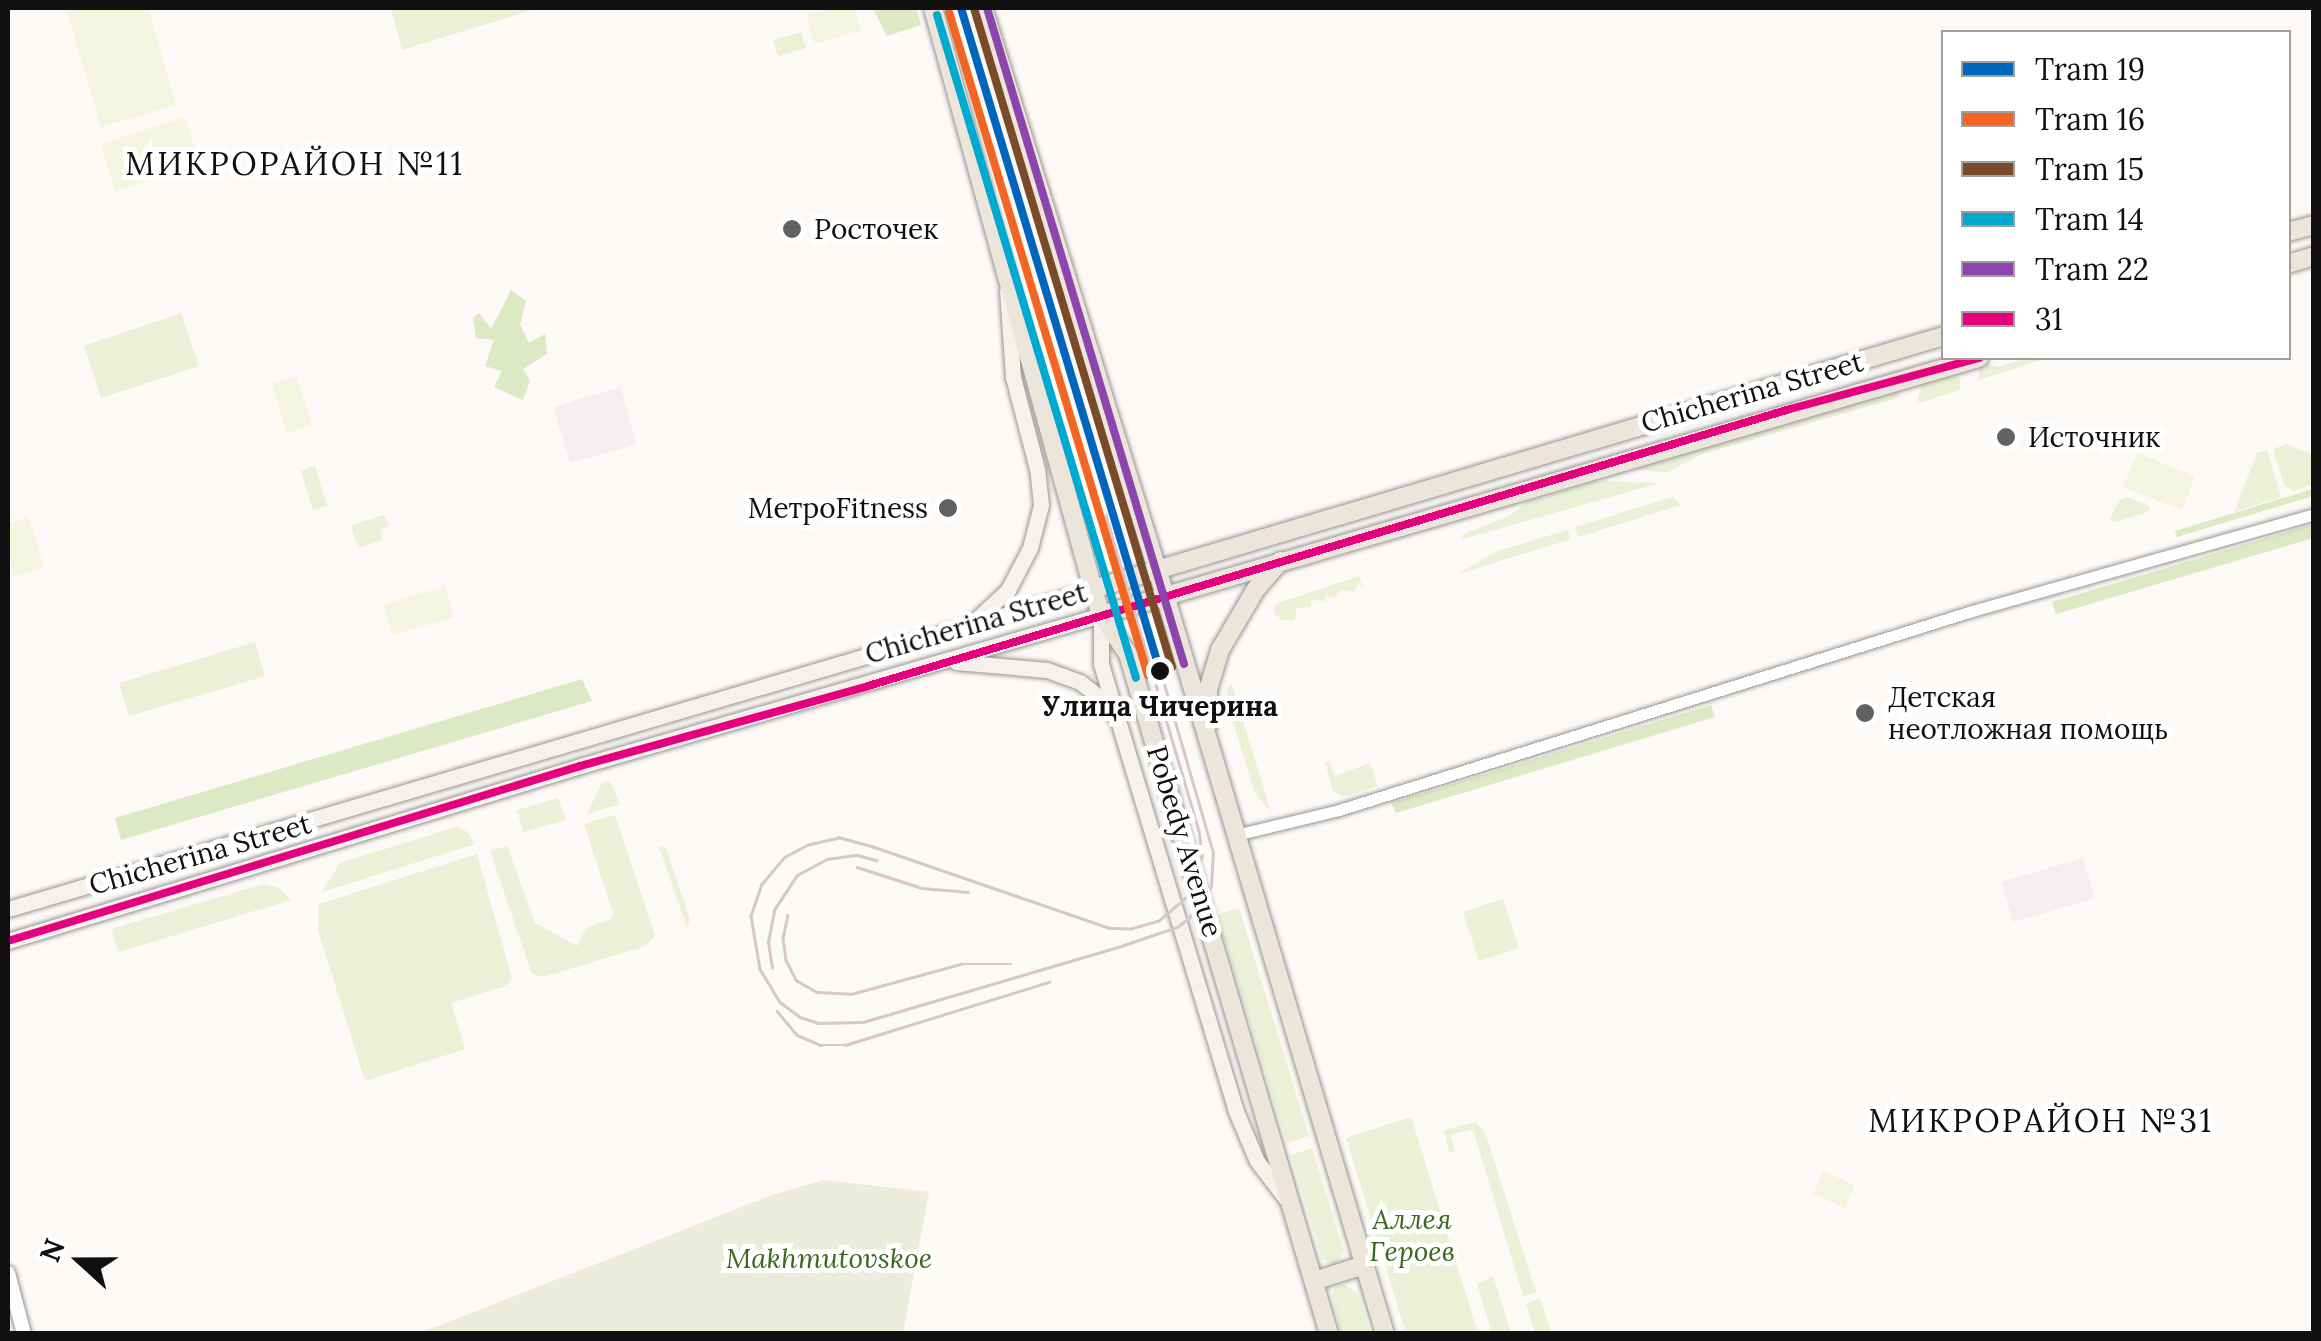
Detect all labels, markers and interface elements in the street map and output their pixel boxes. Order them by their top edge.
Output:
legend [1941,30,2291,360]
text: Tram 19 [2035,50,2145,88]
text: Tram 16 [2035,100,2145,138]
district label: МИКРОРАЙОН №11 [125,145,465,183]
text: Tram 15 [2035,150,2144,188]
text: Tram 14 [2035,200,2144,238]
place label: Росточек [814,212,938,246]
marker: Росточек [779,216,805,242]
text: Tram 22 [2035,250,2149,288]
text: 31 [2035,300,2063,338]
street label: Chicherina Street [1637,344,1867,440]
place label: Источник [2028,420,2160,454]
marker: Источник [1993,424,2019,450]
place label: МетроFitness [748,491,928,525]
marker: МетроFitness [937,497,959,519]
street label: Chicherina Street [861,575,1091,671]
marker: Улица Чичерина [1147,658,1173,684]
place label: Детская неотложная помощь [1888,680,2168,746]
place label: Улица Чичерина [1042,689,1278,723]
marker: Детская неотложная помощь [1852,700,1878,726]
street label: Pobedy Avenue [1140,741,1230,941]
street label: Chicherina Street [85,806,315,902]
district label: МИКРОРАЙОН №31 [1868,1102,2214,1140]
park label: Аллея Героев [1369,1202,1455,1268]
north arrow [30,1211,130,1311]
text: N [31,1234,73,1267]
park label: Makhmutovskoe [726,1241,932,1275]

